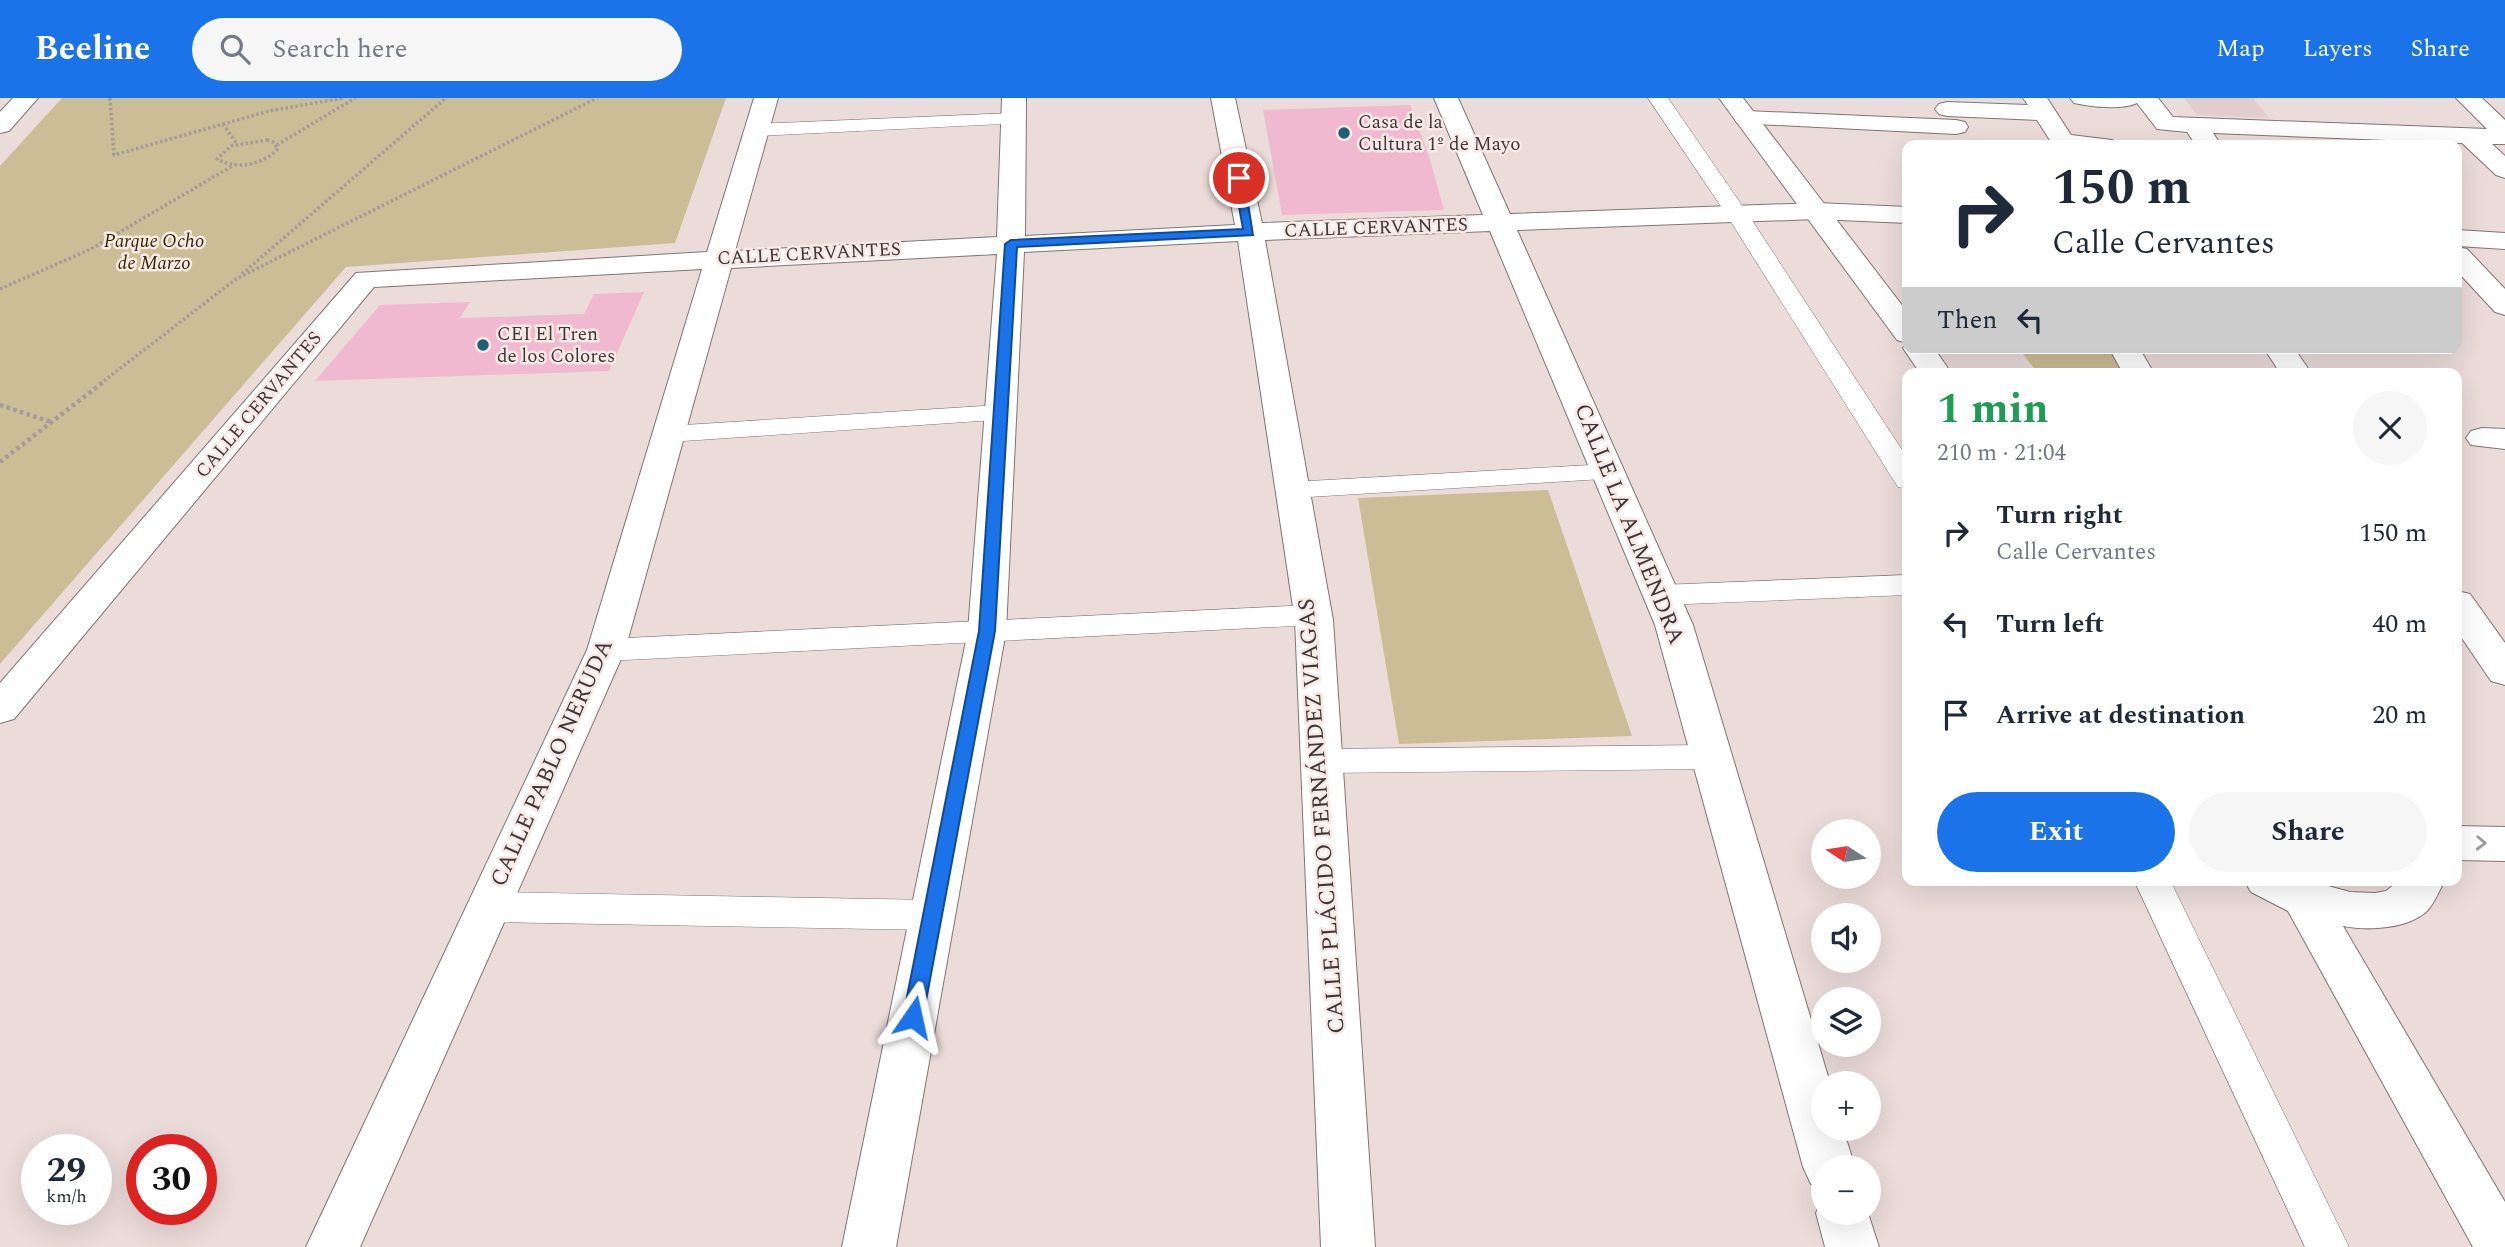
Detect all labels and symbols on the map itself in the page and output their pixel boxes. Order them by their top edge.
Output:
place label: Casa de la Cultura 1º de Mayo [1358,108,1520,159]
marker: Casa de la Cultura 1º de Mayo [1336,125,1352,141]
pin [1209,148,1269,208]
street label: CALLE CERVANTES [1284,210,1468,246]
park label: Parque Ocho de Marzo [104,227,204,278]
street label: CALLE CERVANTES [716,235,902,273]
place label: CEI El Tren de los Colores [497,320,615,371]
street label: CALLE CERVANTES [189,325,329,485]
marker: CEI El Tren de los Colores [475,337,491,353]
street label: CALLE LA ALMENDRA [1565,398,1693,650]
street label: CALLE PLÁCIDO FERNÁNDEZ VIAGAS [1289,597,1355,1035]
street label: CALLE PABLO NERUDA [482,634,622,892]
north arrow [1811,819,1881,889]
one-way arrow [2476,836,2487,851]
position arrow [876,980,950,1054]
speed limit sign: 30 [126,1134,217,1225]

